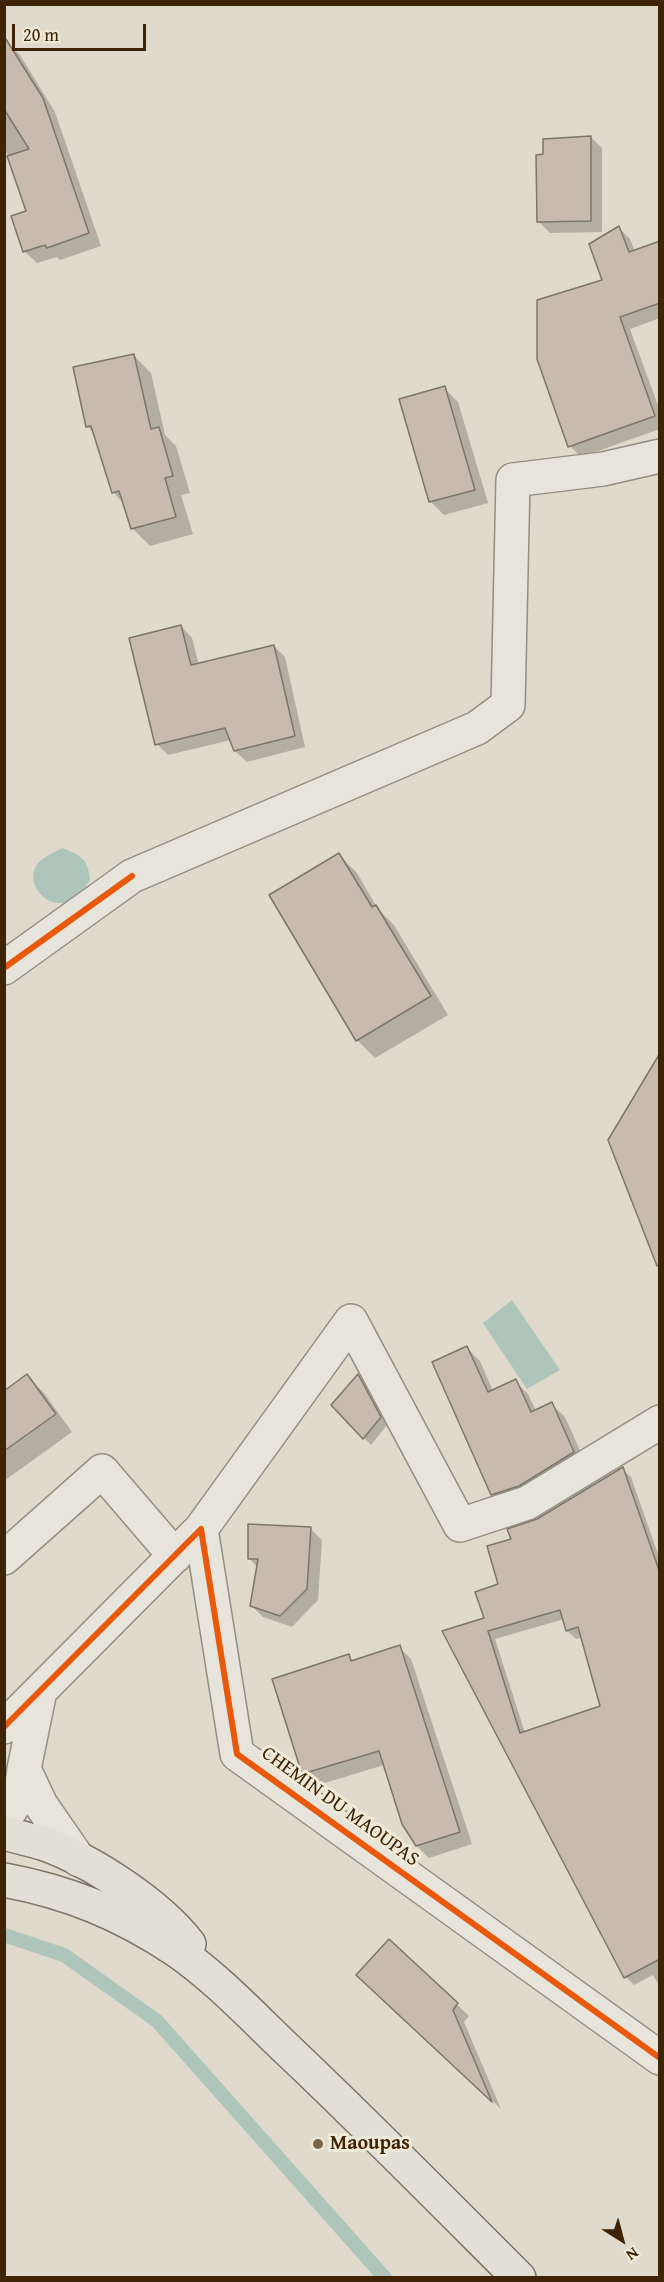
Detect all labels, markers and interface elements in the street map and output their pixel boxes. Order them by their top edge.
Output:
scale bar [15,12,148,50]
text: 20 m [23,21,59,48]
street label: CHEMIN DU MAOUPAS [256,1742,424,1872]
place label: Maoupas [330,2132,410,2156]
marker: Maoupas [311,2137,325,2151]
north arrow [592,2210,652,2270]
text: N [621,2242,644,2267]

